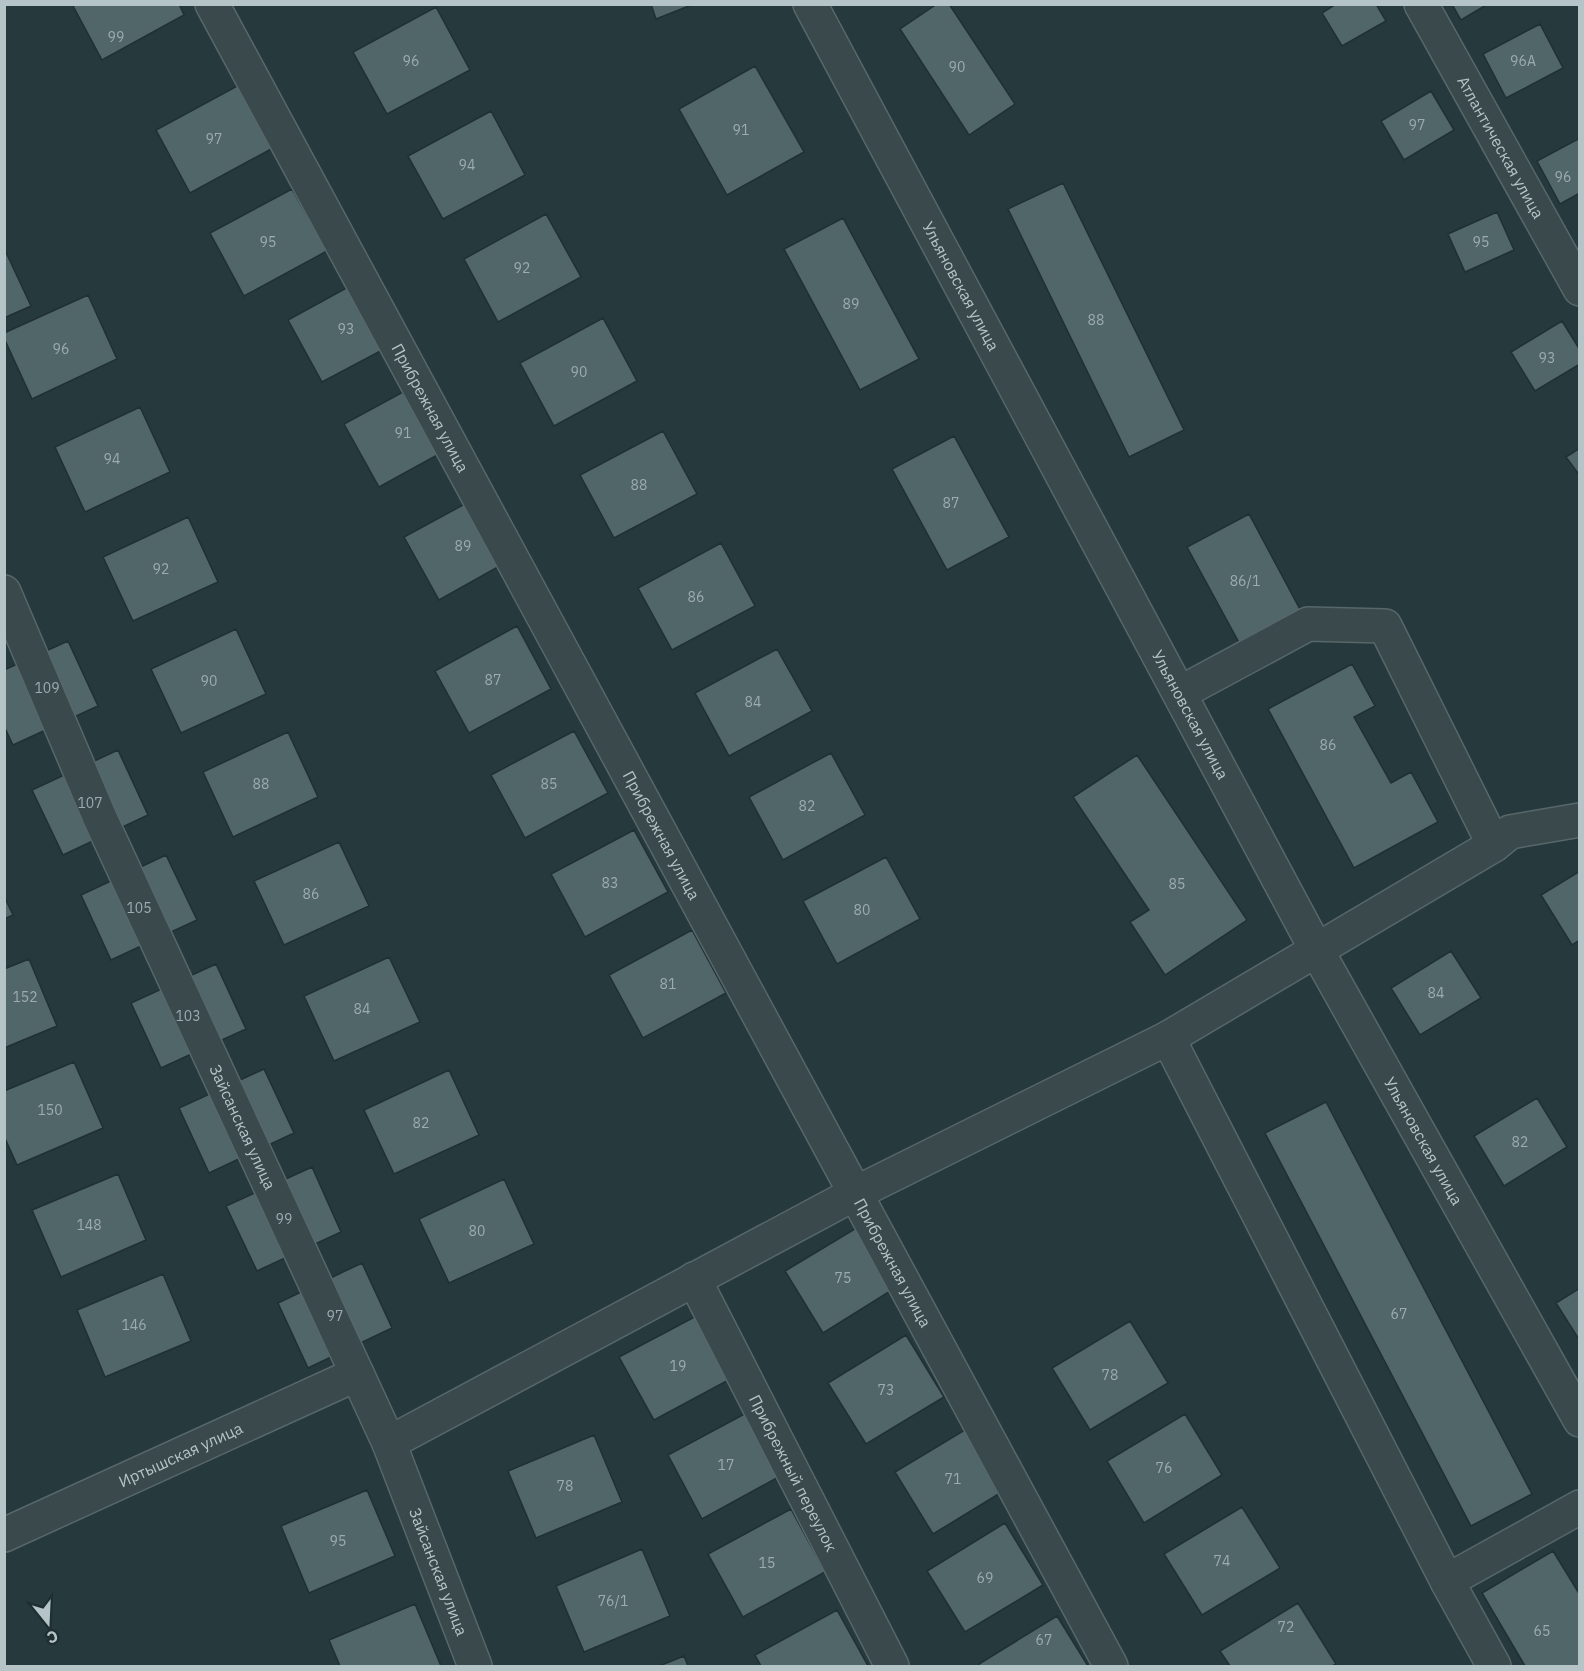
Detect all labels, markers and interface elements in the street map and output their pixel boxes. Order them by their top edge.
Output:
house number: 99 [108,28,124,46]
house number: 96 [403,52,419,70]
house number: 96А [1510,52,1536,70]
house number: 90 [949,58,965,76]
street label: Атлантическая улица [1453,72,1549,222]
house number: 97 [1409,116,1425,134]
house number: 91 [733,121,749,139]
house number: 97 [206,130,222,148]
house number: 94 [459,156,475,174]
house number: 96 [1555,168,1571,186]
street label: Ульяновская улица [918,218,1004,355]
house number: 95 [260,233,276,251]
house number: 95 [1473,233,1489,251]
house number: 92 [514,259,530,277]
house number: 89 [843,295,859,313]
house number: 88 [1088,311,1104,329]
house number: 93 [338,320,354,338]
house number: 96 [53,340,69,358]
street label: Прибрежная улица [387,340,474,476]
house number: 93 [1539,349,1555,367]
house number: 90 [571,363,587,381]
house number: 91 [395,424,411,442]
house number: 94 [104,450,120,468]
house number: 88 [631,476,647,494]
house number: 87 [943,494,959,512]
house number: 89 [455,537,471,555]
house number: 92 [153,560,169,578]
house number: 86/1 [1230,572,1260,590]
house number: 86 [688,588,704,606]
street label: Ульяновская улица [1148,646,1233,783]
house number: 87 [485,671,501,689]
house number: 90 [201,672,217,690]
house number: 109 [34,679,60,697]
house number: 84 [745,693,761,711]
house number: 86 [1320,736,1336,754]
street label: Прибрежная улица [619,767,705,904]
house number: 88 [253,775,269,793]
house number: 85 [541,775,557,793]
house number: 107 [77,794,103,812]
house number: 82 [799,797,815,815]
house number: 83 [602,874,618,892]
house number: 85 [1169,875,1185,893]
house number: 86 [303,885,319,903]
house number: 105 [126,899,152,917]
house number: 80 [854,901,870,919]
house number: 81 [660,975,676,993]
house number: 84 [1428,984,1444,1002]
house number: 152 [12,988,38,1006]
house number: 84 [354,1000,370,1018]
house number: 103 [175,1007,201,1025]
street label: Зайсанская улица [205,1061,281,1193]
street label: Ульяновская улица [1380,1073,1468,1209]
house number: 150 [37,1101,63,1119]
house number: 82 [413,1114,429,1132]
house number: 82 [1512,1133,1528,1151]
street label: Прибрежная улица [850,1195,936,1331]
house number: 99 [276,1210,292,1228]
house number: 148 [76,1216,102,1234]
house number: 80 [469,1222,485,1240]
house number: 75 [835,1269,851,1287]
house number: 67 [1391,1305,1407,1323]
house number: 97 [327,1307,343,1325]
house number: 146 [121,1316,147,1334]
house number: 19 [670,1357,686,1375]
house number: 78 [1102,1366,1118,1384]
house number: 73 [878,1381,894,1399]
street label: Прибрежный переулок [745,1391,842,1555]
street label: Иртышская улица [115,1417,246,1491]
house number: 17 [718,1456,734,1474]
house number: 76 [1156,1459,1172,1477]
house number: 71 [945,1470,961,1488]
house number: 78 [557,1477,573,1495]
street label: Зайсанская улица [405,1505,472,1639]
house number: 95 [330,1532,346,1550]
house number: 74 [1214,1552,1230,1570]
house number: 15 [759,1554,775,1572]
house number: 69 [977,1569,993,1587]
house number: 76/1 [598,1592,628,1610]
north arrow [18,1593,78,1653]
house number: 72 [1278,1618,1294,1636]
house number: 65 [1534,1622,1550,1640]
text: С [45,1626,61,1648]
house number: 67 [1036,1631,1052,1649]

